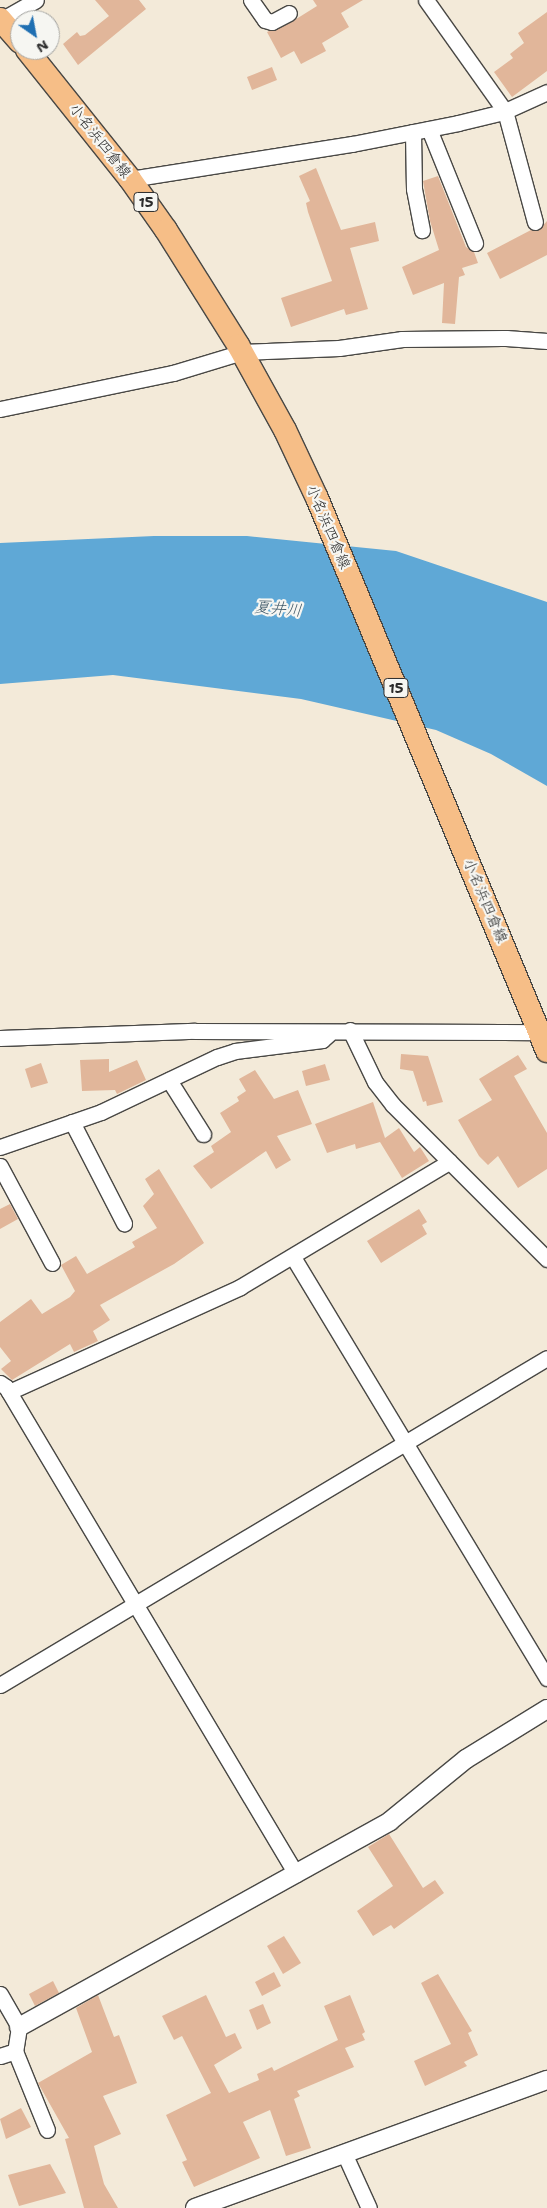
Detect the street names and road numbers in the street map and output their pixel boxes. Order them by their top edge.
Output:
street label: 小名浜四倉線 [65,100,135,182]
road number: 15 [132,190,160,213]
street label: 小名浜四倉線 [302,482,354,572]
road number: 15 [382,676,410,700]
street label: 小名浜四倉線 [459,856,511,946]

